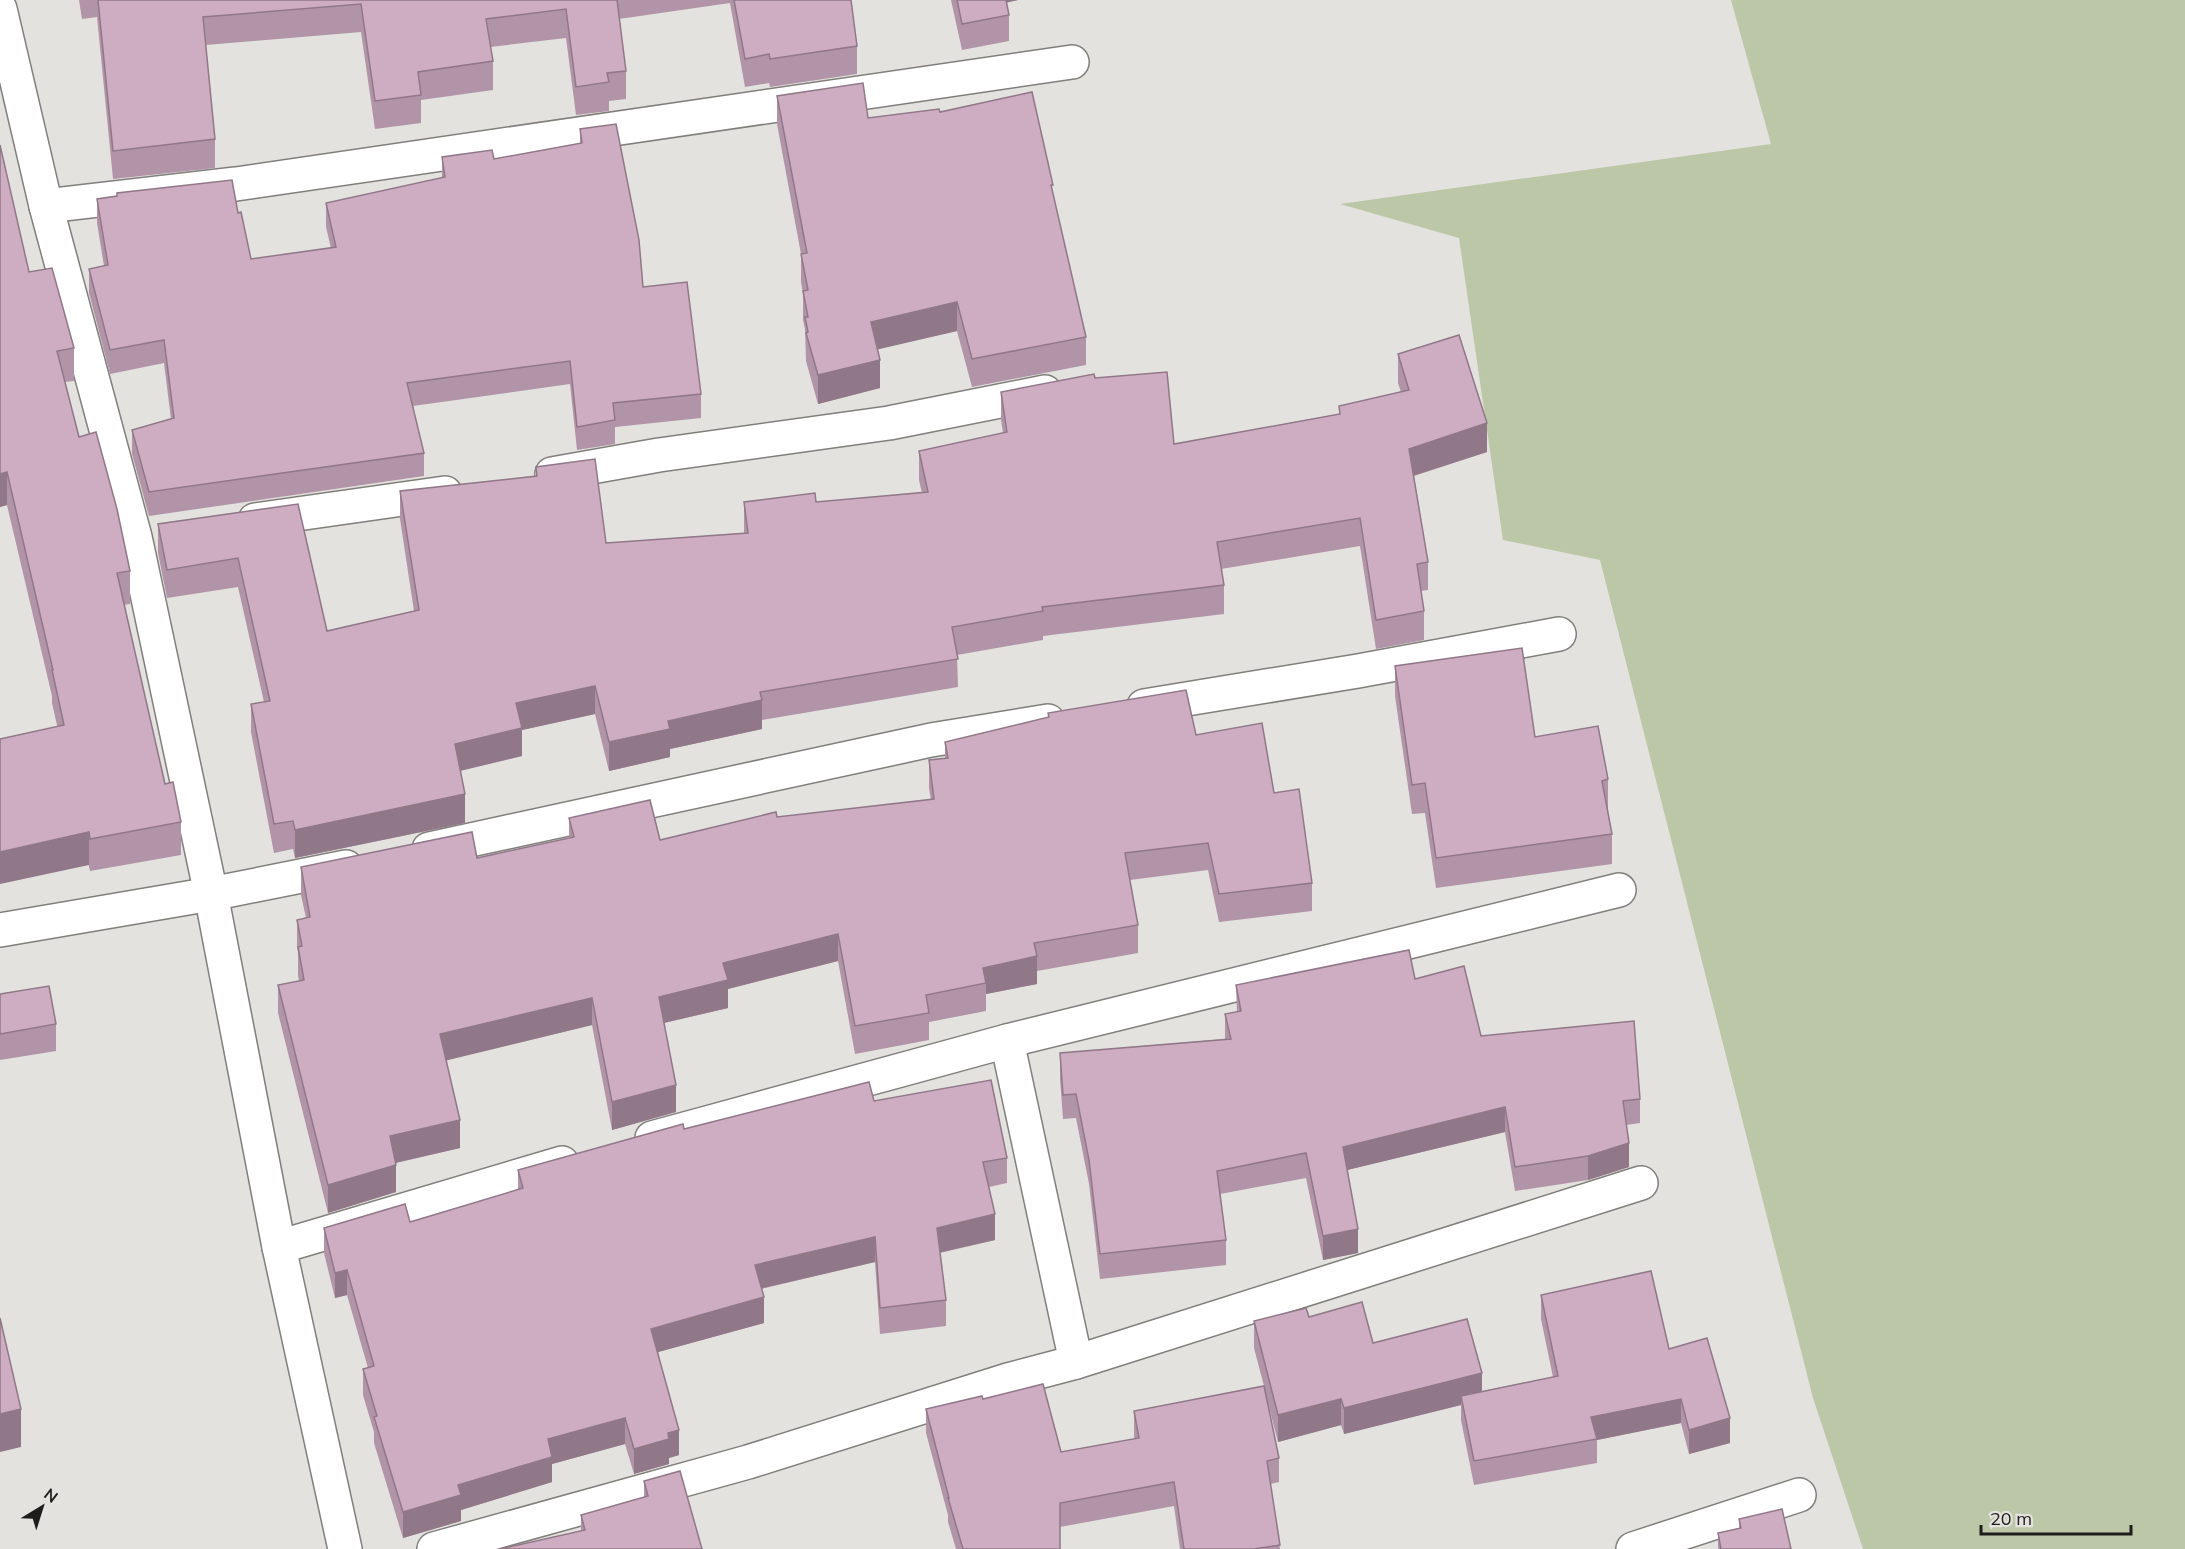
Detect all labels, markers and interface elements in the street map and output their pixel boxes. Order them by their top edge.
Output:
north arrow [12,1477,72,1537]
text: N [40,1484,62,1507]
scale bar [1981,1498,2131,1536]
text: 20 m [1990,1507,2032,1530]

